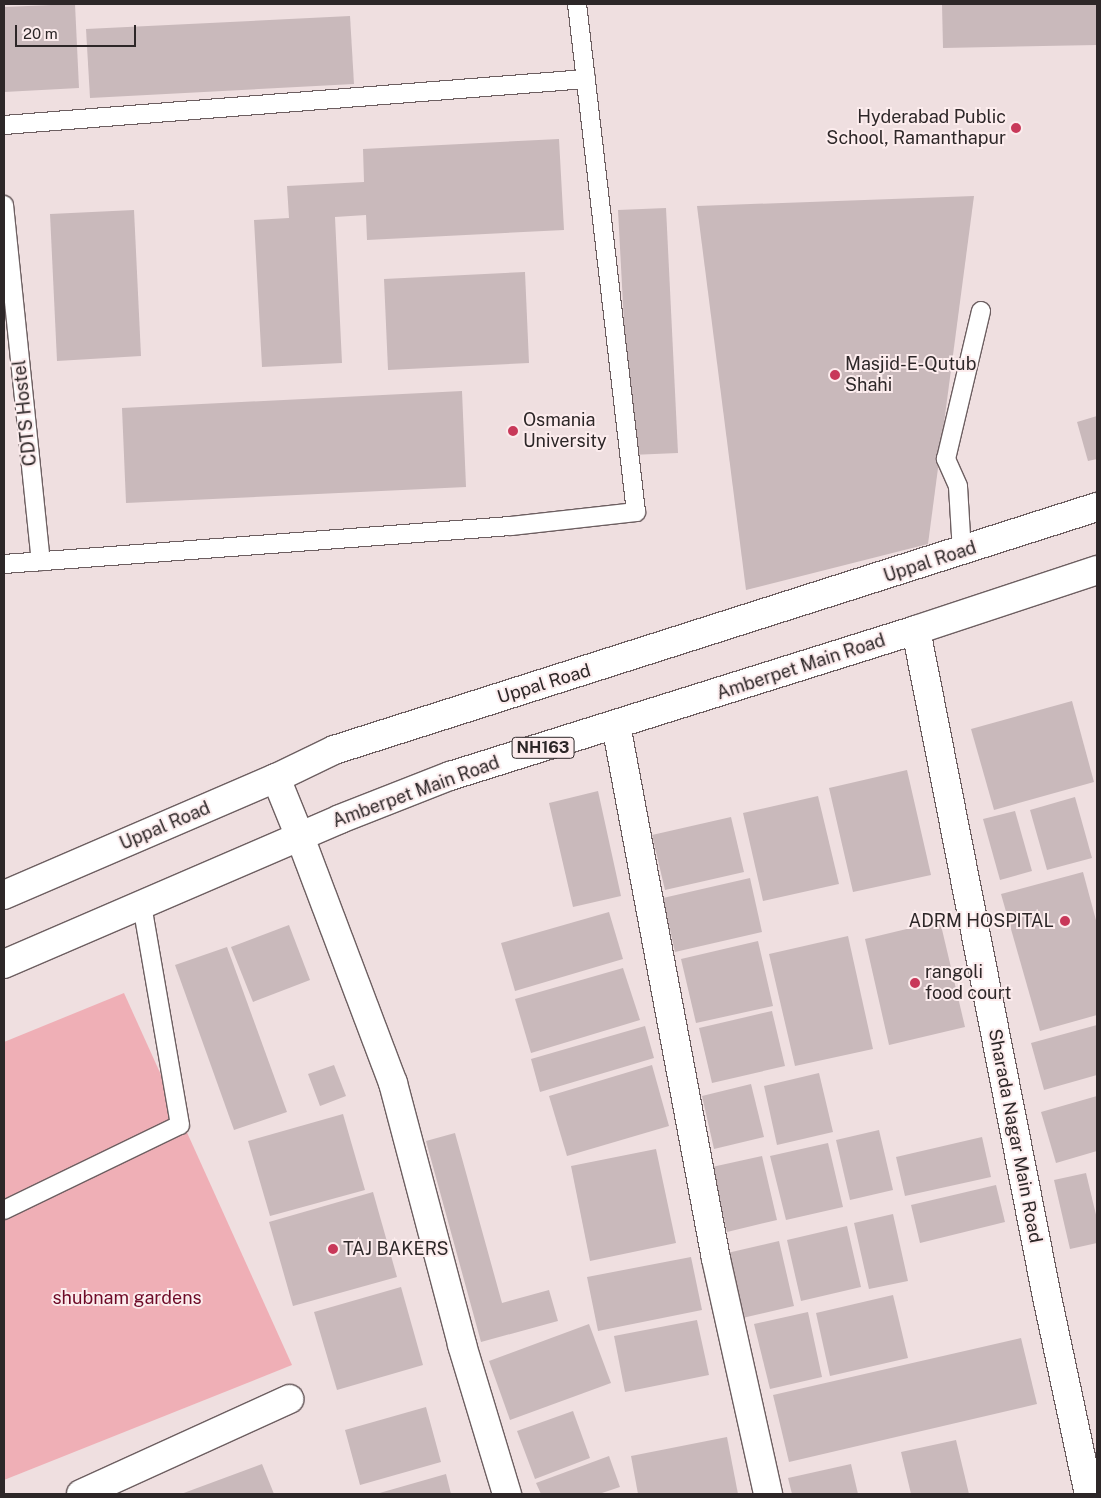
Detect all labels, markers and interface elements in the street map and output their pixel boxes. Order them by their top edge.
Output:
scale bar [18,15,139,47]
text: 20 m [23,25,58,42]
place label: Hyderabad Public School, Ramanthapur [826,107,1006,150]
marker: Hyderabad Public School, Ramanthapur [1010,122,1022,134]
place label: Masjid-E-Qutub Shahi [845,354,976,396]
street label: CDTS Hostel [9,359,41,467]
marker: Masjid-E-Qutub Shahi [829,369,841,381]
place label: Osmania University [523,410,607,452]
marker: Osmania University [507,425,519,437]
street label: Uppal Road [881,537,979,587]
street label: Amberpet Main Road [714,630,888,704]
street label: Uppal Road [495,660,593,708]
road number: NH163 [510,734,576,761]
street label: Amberpet Main Road [330,752,502,832]
street label: Uppal Road [116,797,214,855]
place label: ADRM HOSPITAL [908,910,1054,932]
marker: ADRM HOSPITAL [1058,914,1072,928]
place label: rangoli food court [925,962,1012,1004]
marker: rangoli food court [909,977,921,989]
street label: Sharada Nagar Main Road [984,1027,1046,1245]
place label: TAJ BAKERS [343,1238,449,1260]
marker: TAJ BAKERS [327,1243,339,1255]
park label: shubnam gardens [52,1287,202,1309]

